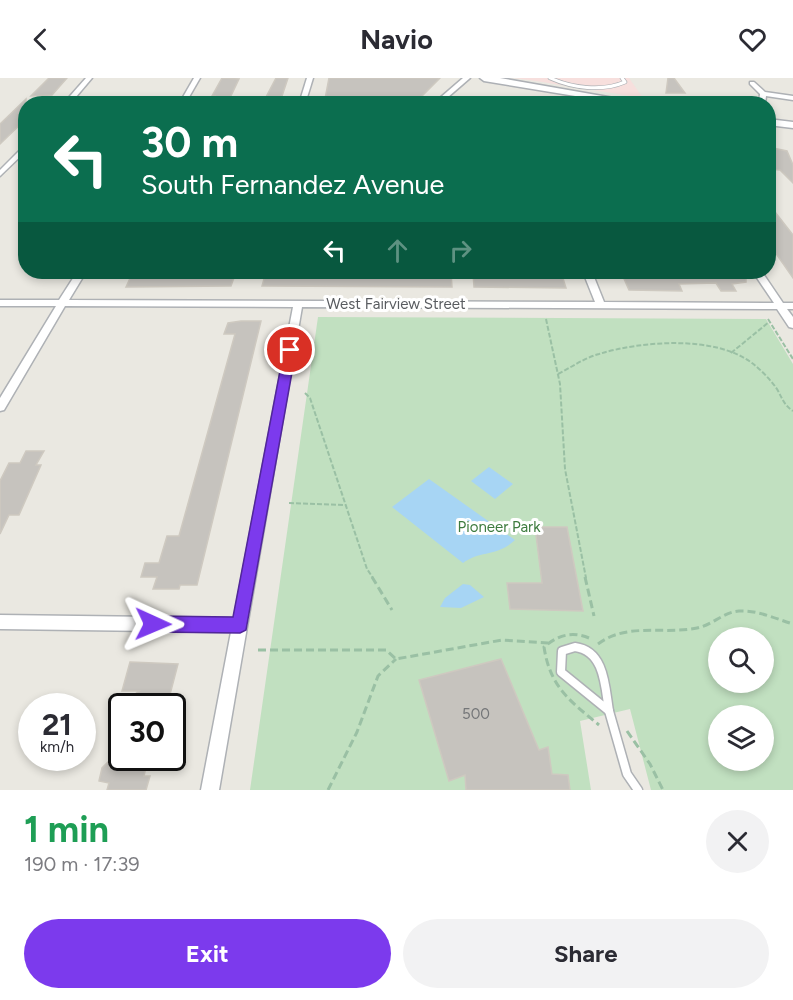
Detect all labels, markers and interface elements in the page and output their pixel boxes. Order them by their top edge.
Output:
icon: back [24,23,57,56]
text: Navio [360,23,433,56]
icon: heart [736,23,769,56]
text: 30 m [141,117,238,168]
icon: left [42,120,120,198]
text: South Fernandez Avenue [141,168,444,201]
icon: left [318,234,351,267]
icon: ahead [381,234,414,267]
icon: right [444,234,477,267]
street label: West Fairview Street [326,295,466,313]
pin [264,324,315,375]
icon: arrive [273,333,306,366]
park label: Pioneer Park [458,518,541,536]
position arrow [121,592,185,656]
map controls [708,627,774,771]
button: search [708,627,774,693]
speed limit sign: 30 [108,693,186,771]
house number: 500 [462,705,490,723]
button: layers [708,705,774,771]
text: 21 [42,706,72,743]
text: km/h [40,738,74,756]
text: 1 min [24,808,109,851]
button: close [706,810,769,873]
text: 190 m · 17:39 [24,852,140,876]
button: Exit [24,919,391,988]
button: Share [403,919,769,988]

